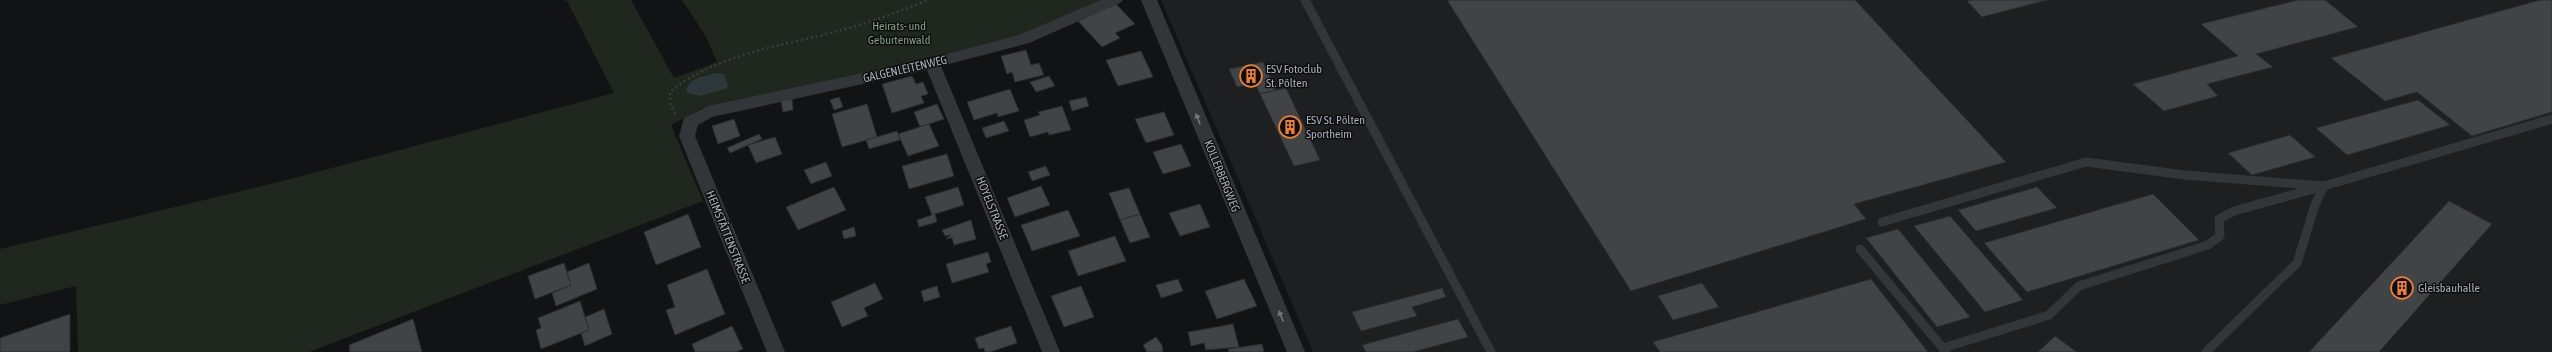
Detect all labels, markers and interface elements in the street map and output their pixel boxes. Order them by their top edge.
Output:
park label: Heirats- und Geburtenwald [868,19,930,47]
street label: GALGENLEITENWEG [862,53,948,85]
place label: ESV Fotoclub St. Pölten [1266,62,1322,90]
building icon: ESV Fotoclub St. Pölten [1238,63,1264,89]
one-way arrow [1195,113,1201,125]
place label: ESV St. Pölten Sportheim [1306,113,1365,141]
building icon: ESV St. Pölten Sportheim [1277,114,1303,140]
street label: KOLLERBERGWEG [1201,138,1243,214]
street label: HOYELSTRASSE [973,175,1011,241]
street label: HEIMSTÄTTENSTRASSE [703,189,753,285]
building icon: Gleisbauhalle [2389,275,2415,301]
place label: Gleisbauhalle [2418,281,2480,295]
one-way arrow [1278,311,1284,322]

